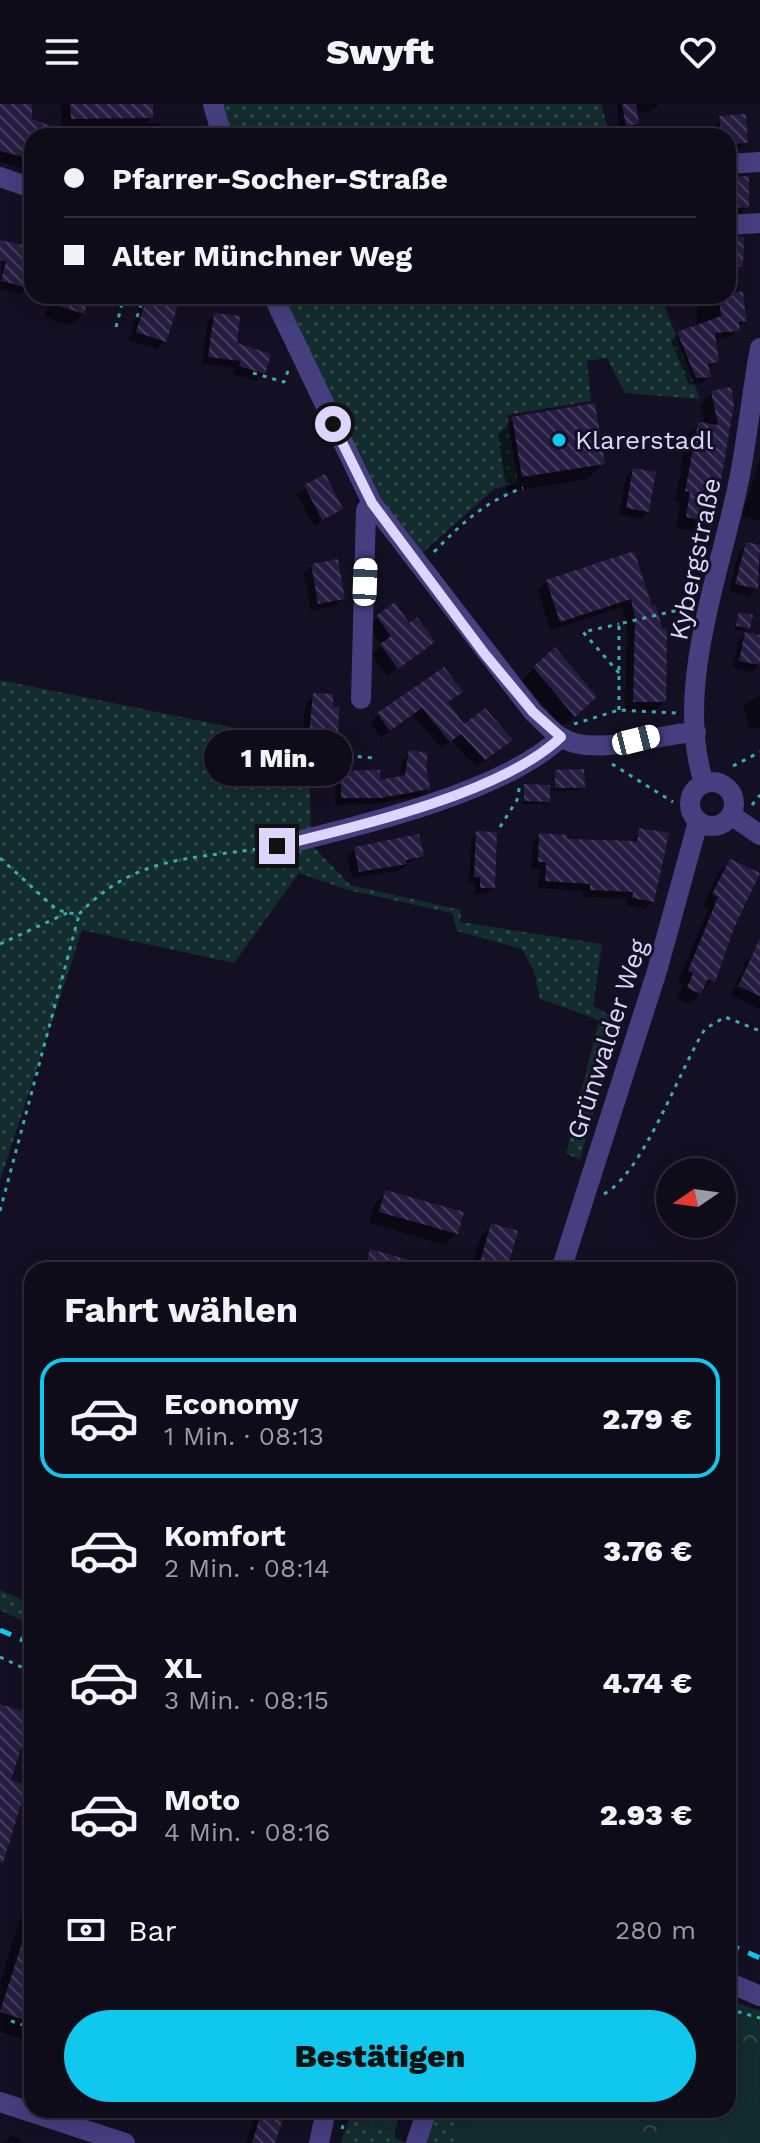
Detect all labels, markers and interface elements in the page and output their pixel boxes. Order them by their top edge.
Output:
icon: menu [40,30,84,74]
icon: heart [676,30,720,74]
text: Swyft [326,31,434,73]
text: Pfarrer-Socher-Straße [112,161,448,196]
text: Alter Münchner Weg [112,238,412,273]
route start [315,406,351,442]
place label: Klarerstadl [575,425,714,455]
marker: Klarerstadl [550,431,568,449]
street label: Kybergstraße [663,475,727,643]
car [352,558,378,606]
car [610,723,662,757]
callout: 1 Min. [203,730,351,786]
text: 1 Min. [241,743,315,773]
route end [259,828,295,864]
street label: Grünwalder Weg [561,935,653,1143]
north arrow [656,1158,736,1238]
map controls [656,1158,736,1238]
text: Fahrt wählen [64,1289,298,1331]
icon: car [68,1382,140,1454]
text: Economy [164,1386,299,1421]
text: 2.79 € [602,1401,692,1436]
text: 1 Min. · 08:13 [164,1421,324,1451]
icon: car [68,1514,140,1586]
text: Komfort [164,1518,286,1553]
text: 3.76 € [603,1533,692,1568]
text: 2 Min. · 08:14 [164,1553,330,1583]
icon: car [68,1646,140,1718]
text: XL [164,1650,202,1685]
text: 4.74 € [602,1665,692,1700]
text: 3 Min. · 08:15 [164,1685,329,1715]
icon: car [68,1778,140,1850]
text: Moto [164,1782,240,1817]
text: 2.93 € [600,1797,692,1832]
text: 4 Min. · 08:16 [164,1817,330,1847]
icon: cash [64,1908,108,1952]
text: Bar [128,1913,177,1948]
text: 280 m [615,1915,696,1945]
button: Bestätigen [64,2010,696,2102]

